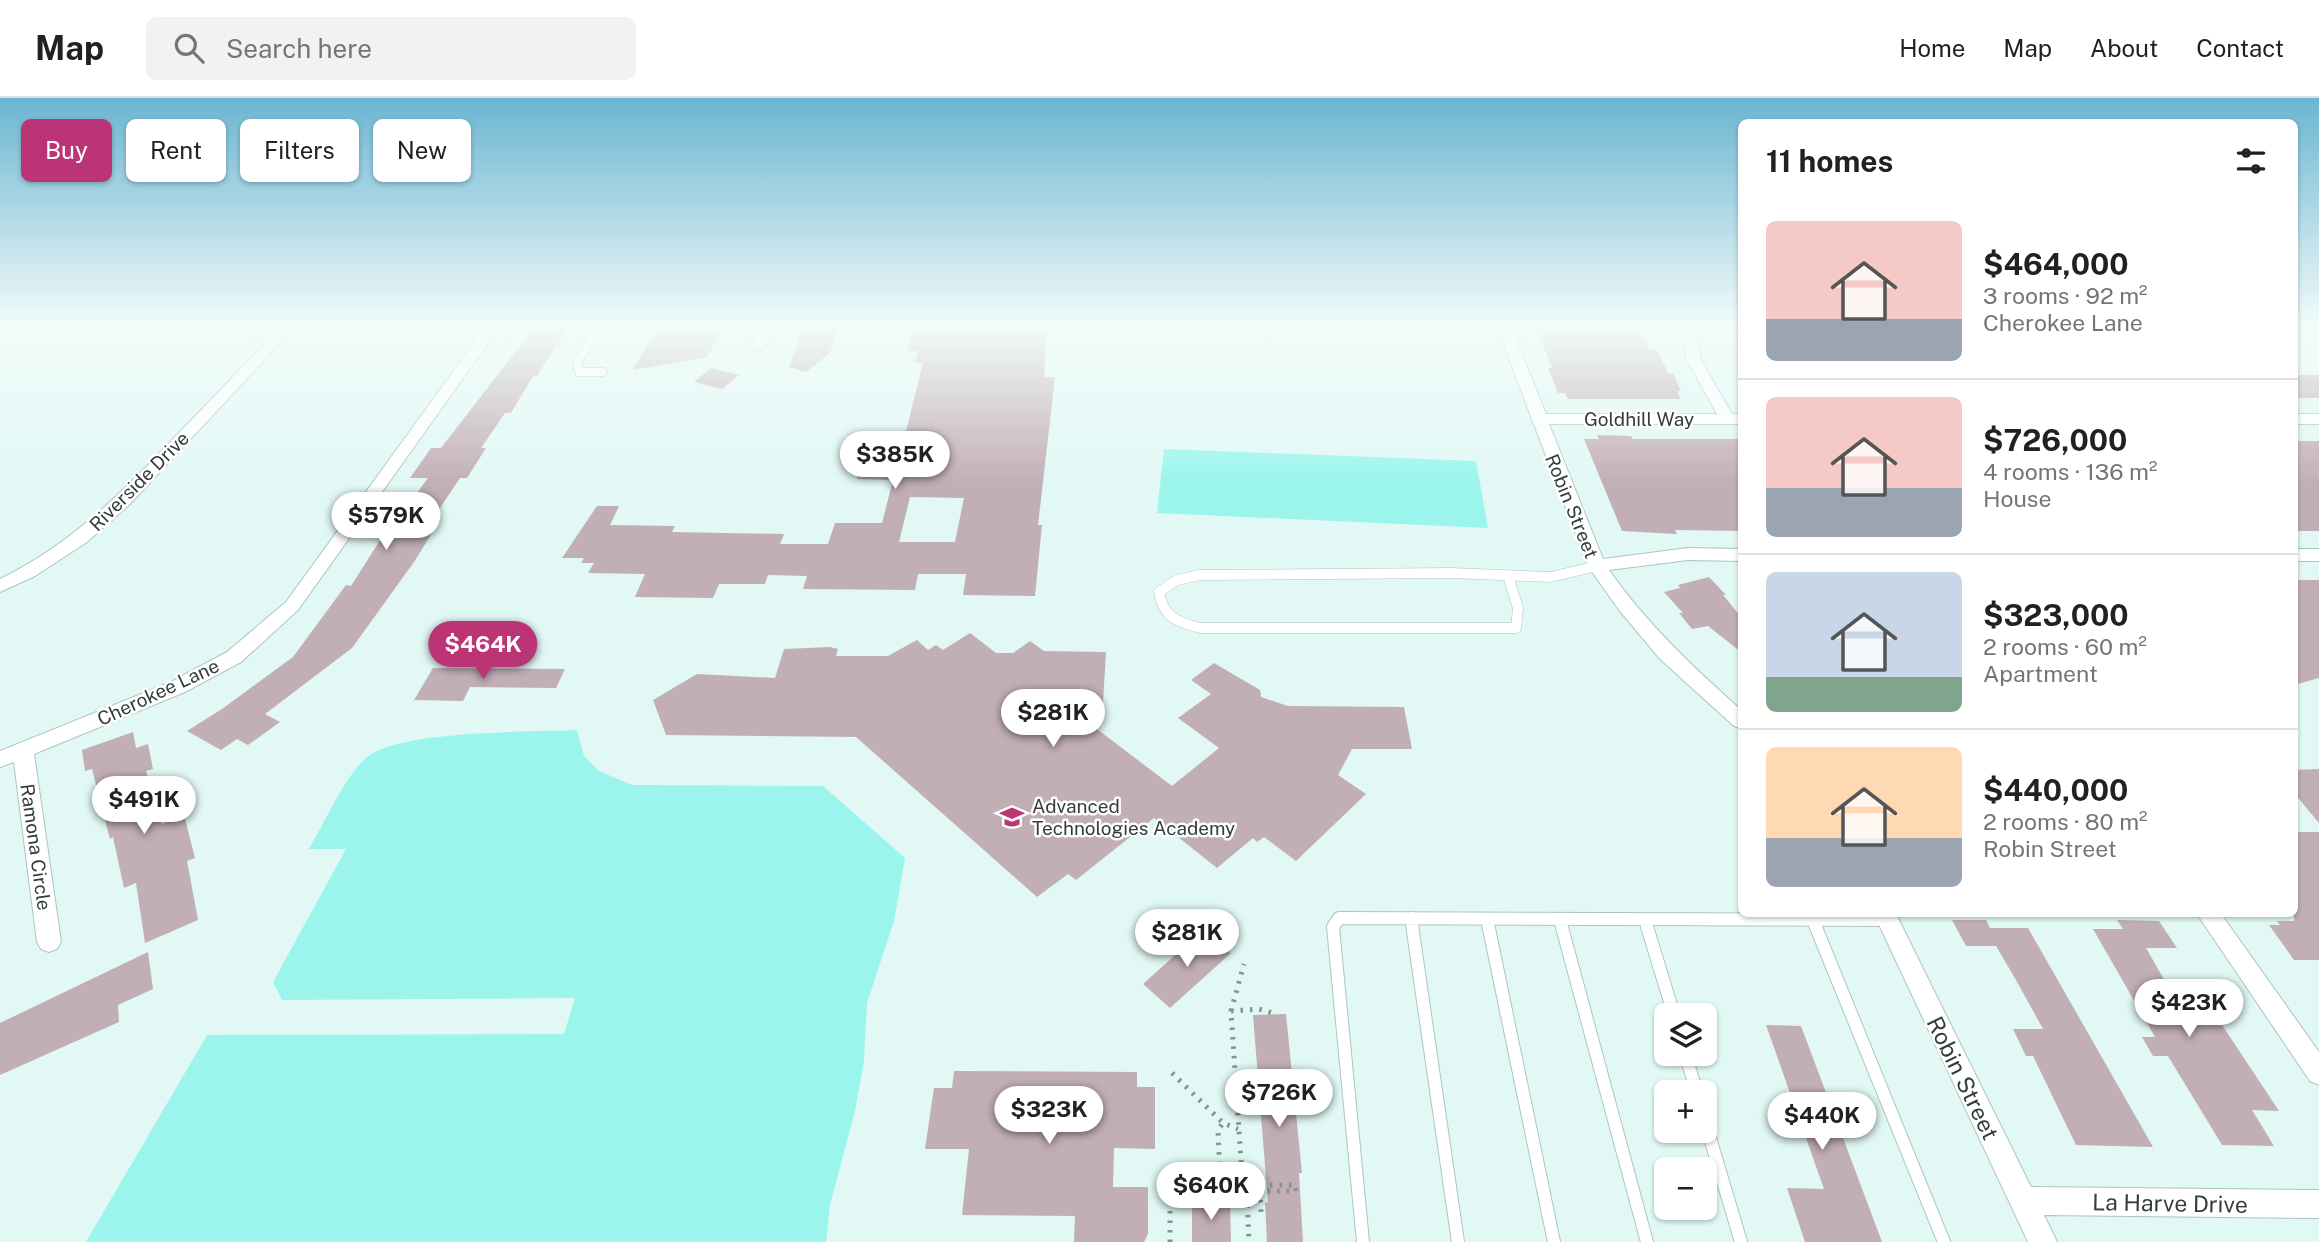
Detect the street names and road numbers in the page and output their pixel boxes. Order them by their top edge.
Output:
street label: Goldhill Way [1584,408,1694,430]
street label: Riverside Drive [85,427,193,535]
street label: Robin Street [1541,451,1603,561]
street label: Cherokee Lane [94,654,222,730]
street label: Ramona Circle [16,782,56,912]
street label: Robin Street [1922,1012,2004,1144]
street label: La Harve Drive [2092,1188,2248,1218]

